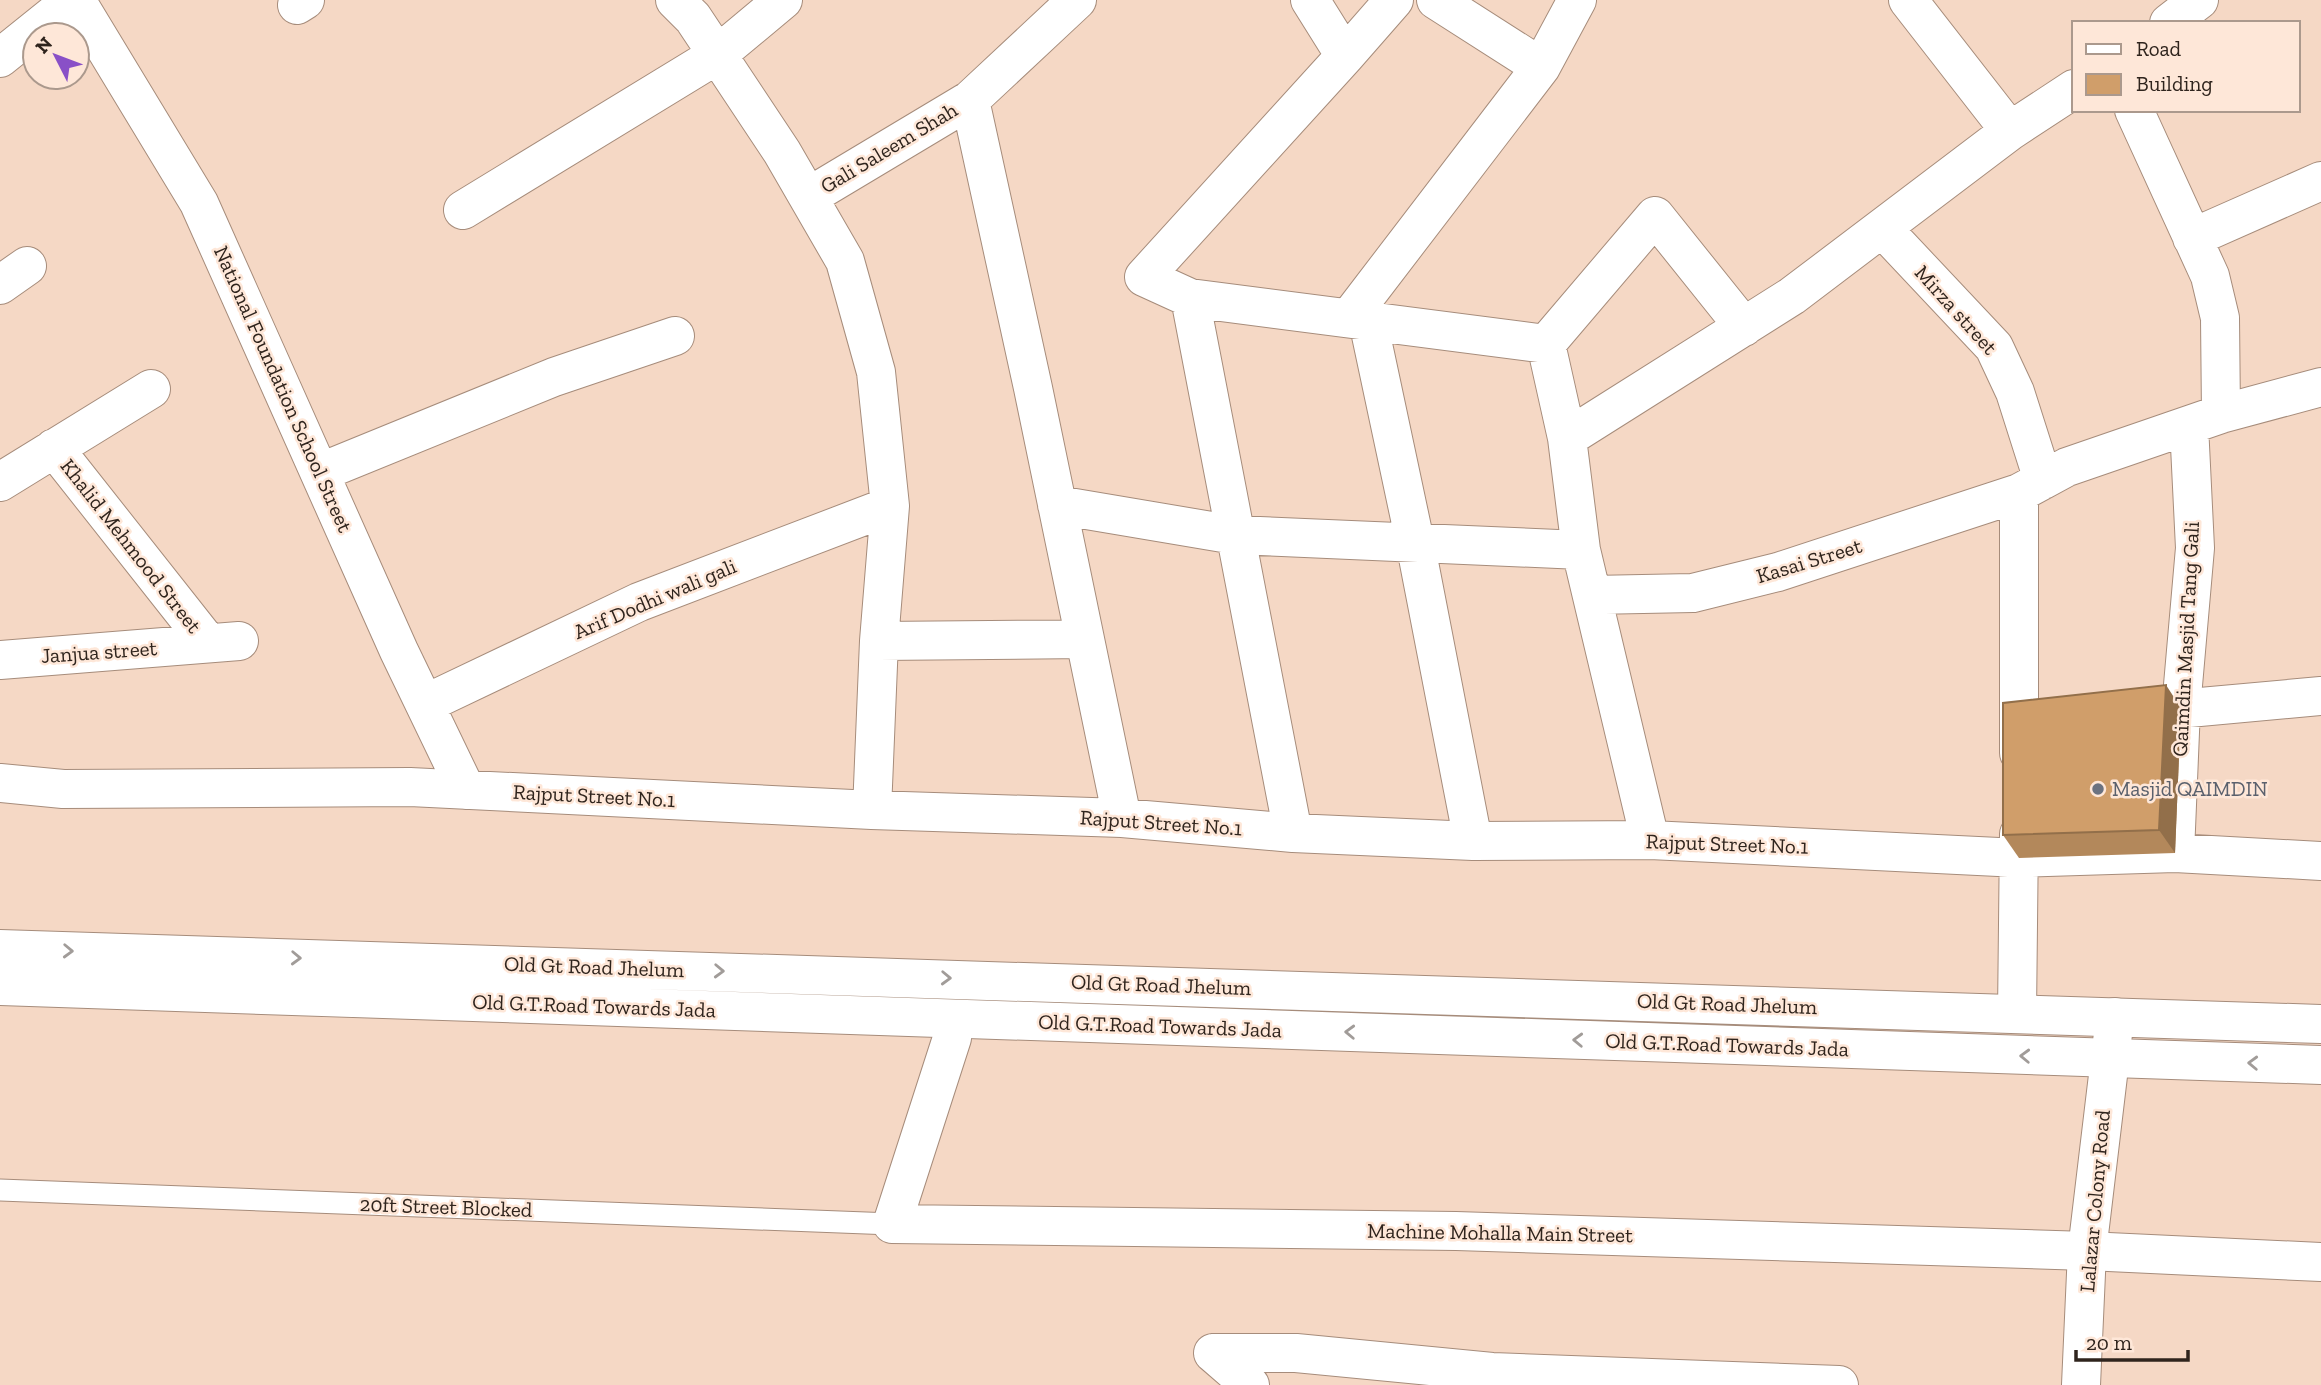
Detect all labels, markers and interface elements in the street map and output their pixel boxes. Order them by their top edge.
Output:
north arrow [21,21,91,91]
legend [2072,21,2300,112]
text: N [30,32,57,58]
text: Road [2136,36,2182,61]
text: Building [2136,71,2213,96]
street label: Gali Saleem Shah [816,97,962,198]
street label: National Foundation School Street [209,242,358,536]
street label: Mirza street [1910,260,2003,360]
street label: Khalid Mehmood Street [56,454,207,638]
street label: Qaimdin Masjid Tang Gali [2167,521,2205,757]
street label: Kasai Street [1753,533,1865,588]
street label: Arif Dodhi wali gali [570,553,740,644]
street label: Janjua street [40,635,158,669]
place label: Masjid QAIMDIN [2112,776,2268,802]
street label: Rajput Street No.1 [512,779,676,813]
marker: Masjid QAIMDIN [2090,781,2106,797]
street label: Rajput Street No.1 [1079,804,1243,842]
street label: Rajput Street No.1 [1645,828,1809,860]
one-way arrow [63,944,74,959]
one-way arrow [290,951,301,966]
street label: Old Gt Road Jhelum [504,951,685,982]
one-way arrow [714,964,725,979]
street label: Old Gt Road Jhelum [1071,969,1252,1000]
one-way arrow [941,971,952,986]
street label: Old Gt Road Jhelum [1637,988,1818,1019]
street label: Old G.T.Road Towards Jada [472,989,716,1022]
street label: Old G.T.Road Towards Jada [1038,1009,1282,1042]
one-way arrow [1345,1025,1356,1040]
street label: Old G.T.Road Towards Jada [1605,1028,1849,1061]
one-way arrow [1572,1033,1583,1048]
one-way arrow [2020,1048,2031,1063]
one-way arrow [2247,1056,2258,1071]
street label: Lalazar Colony Road [2074,1108,2115,1293]
street label: 20ft Street Blocked [359,1191,533,1222]
street label: Machine Mohalla Main Street [1367,1218,1633,1247]
scale bar [2076,1318,2188,1362]
text: 20 m [2086,1330,2132,1355]

